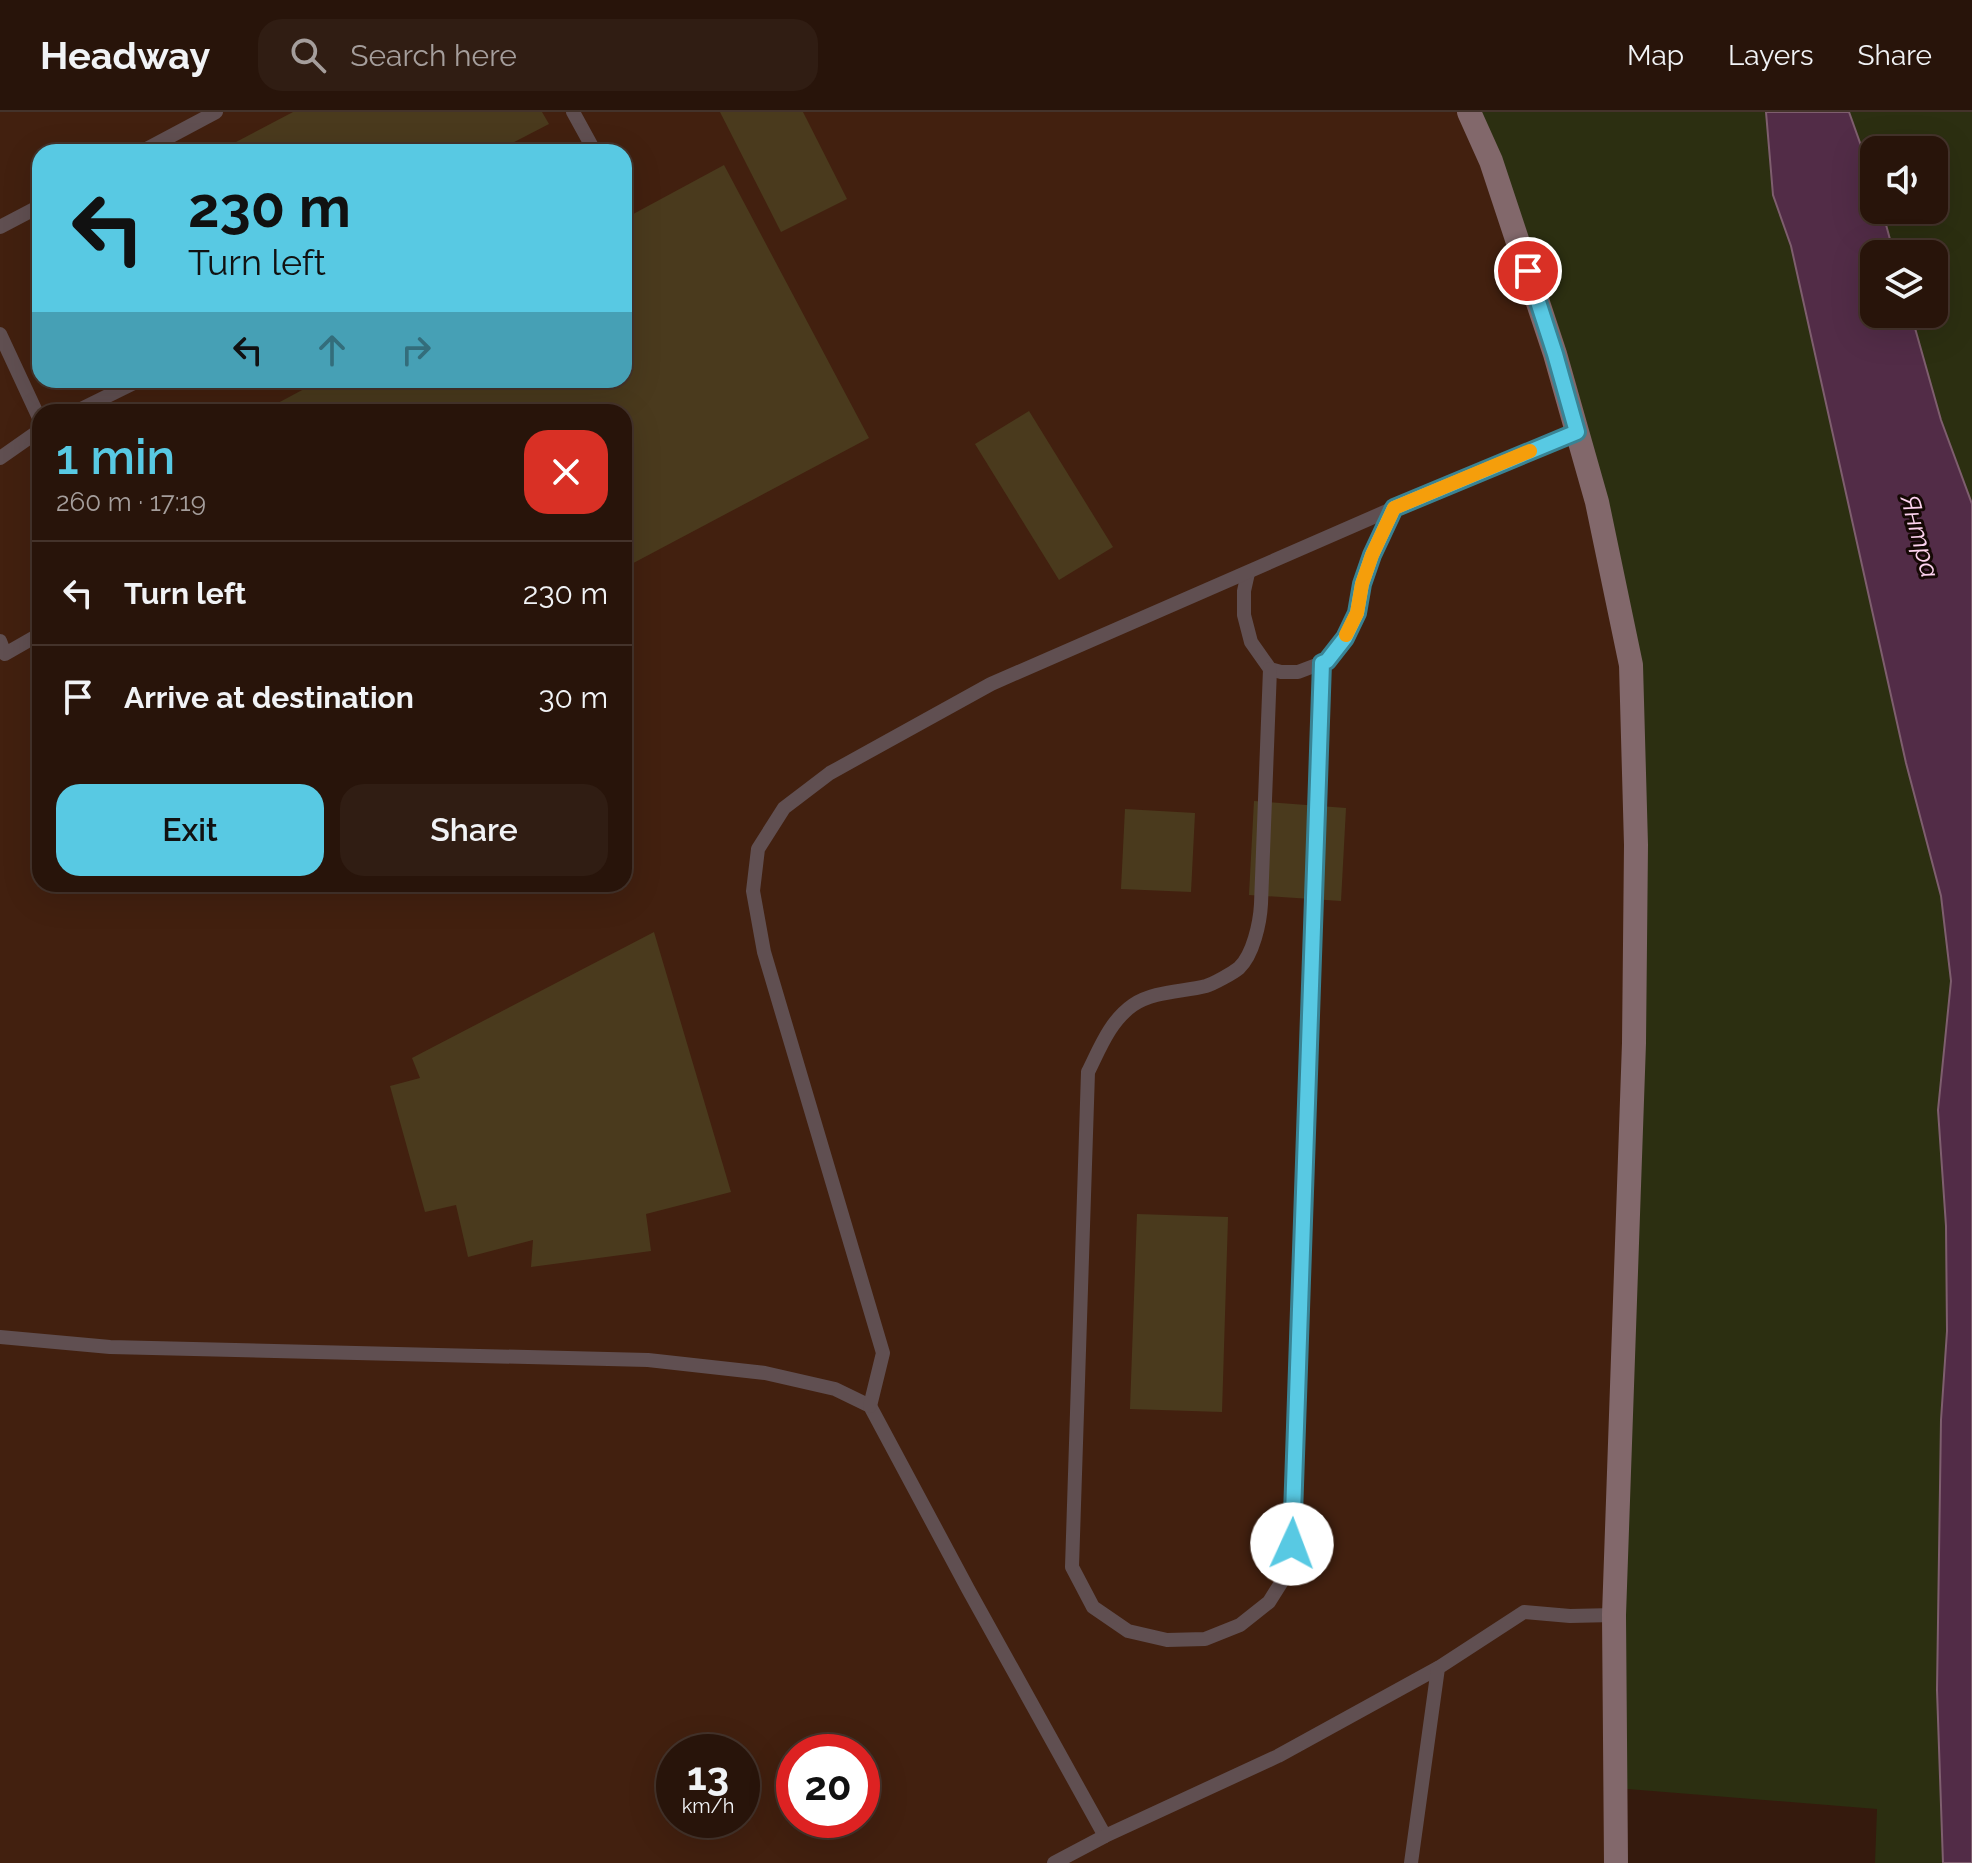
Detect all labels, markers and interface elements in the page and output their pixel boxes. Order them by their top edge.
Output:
search box [258,19,818,91]
text: Headway [40,33,210,78]
icon: search [286,33,330,77]
text: Search here [350,38,517,73]
text: Map [1627,39,1684,72]
text: Layers [1728,39,1814,72]
text: Share [1858,39,1932,72]
map controls [1860,136,1948,328]
button: sound [1860,136,1948,224]
text: 230 m [188,174,351,240]
icon: left [56,176,160,280]
pin [1494,237,1562,305]
button: layers [1860,240,1948,328]
text: Turn left [188,241,326,283]
icon: arrive [1506,249,1550,293]
icon: left [226,328,270,372]
icon: ahead [310,328,354,372]
icon: right [394,328,438,372]
text: 1 min [56,429,175,485]
button: close [524,430,608,514]
text: 260 m · 17:19 [56,487,206,517]
water label: Янтра [1894,491,1946,581]
icon: left [56,571,100,615]
text: Turn left [124,576,246,611]
text: 230 m [523,576,608,611]
icon: arrive [56,675,100,719]
text: Arrive at destination [124,680,414,715]
text: 30 m [538,680,608,715]
button: Exit [56,784,324,876]
button: Share [340,784,608,876]
position arrow [1250,1502,1334,1586]
speed limit sign: 20 [776,1734,880,1838]
text: 13 [687,1752,729,1799]
text: km/h [682,1794,734,1818]

